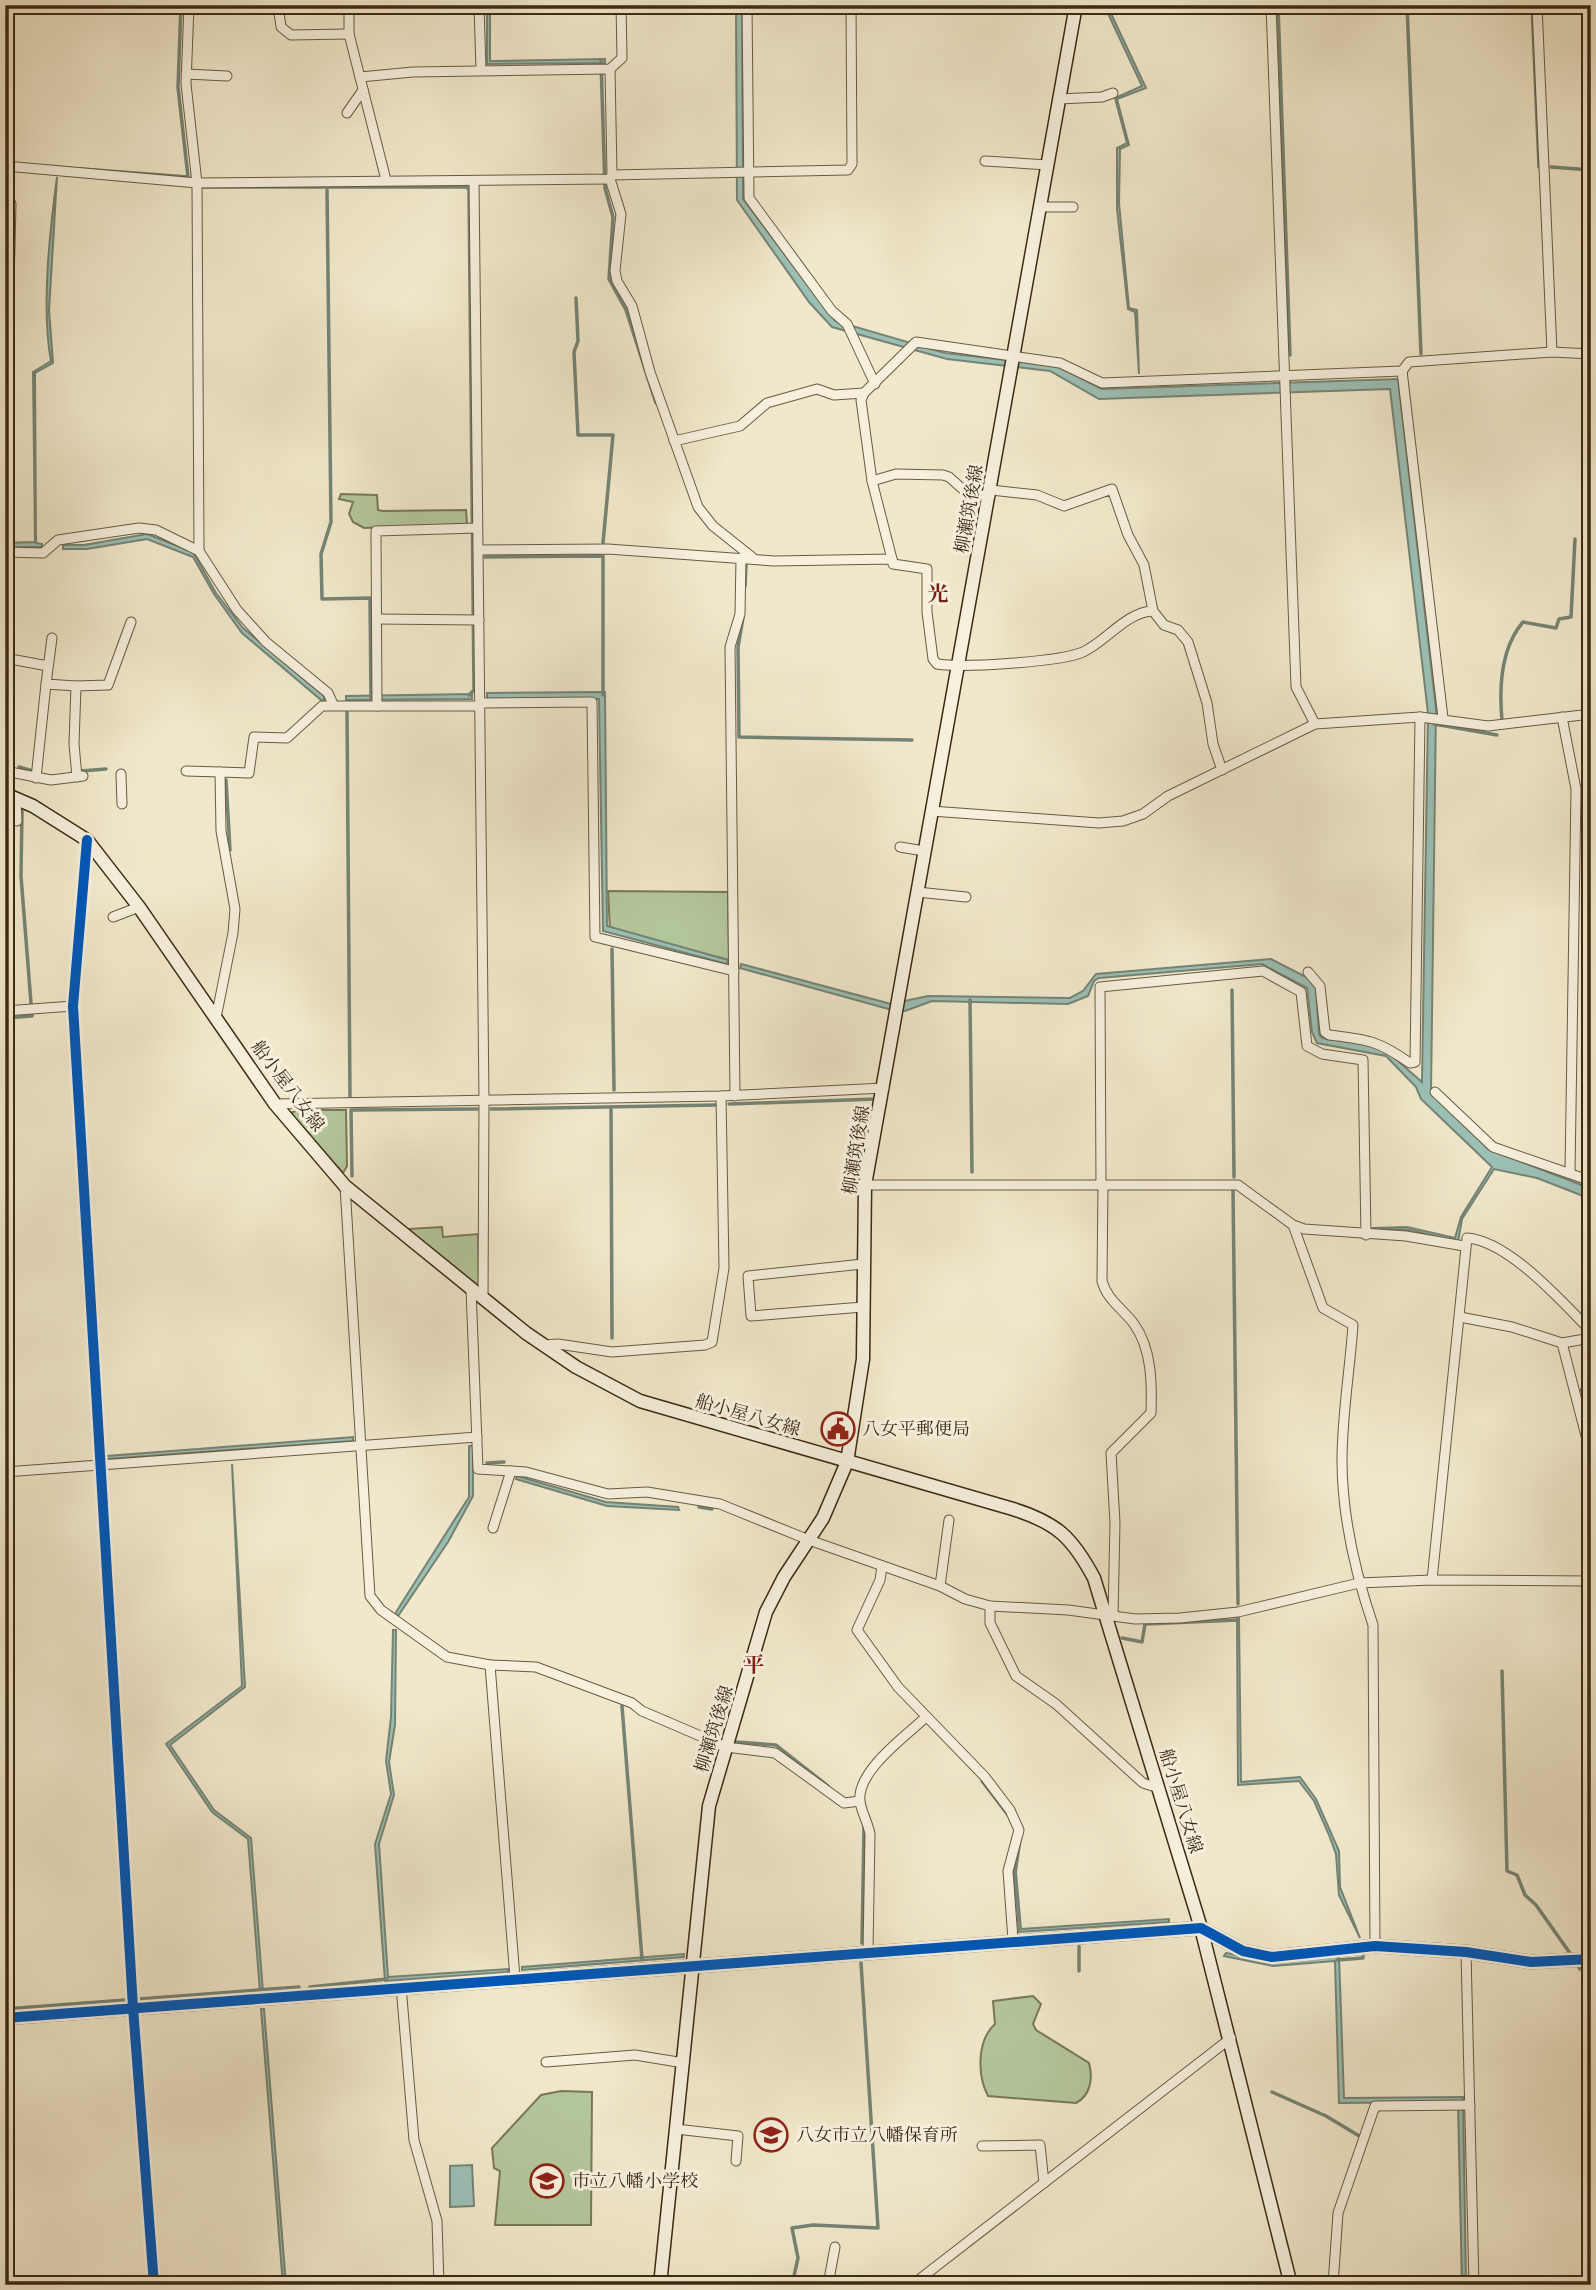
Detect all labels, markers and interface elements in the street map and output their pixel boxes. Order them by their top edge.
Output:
street label: 柳瀬筑後線 [950,463,988,555]
district label: 光 [928,581,949,606]
street label: 船小屋八女線 [247,1036,329,1136]
street label: 柳瀬筑後線 [838,1104,874,1196]
street label: 船小屋八女線 [693,1390,803,1440]
public building icon: 八女平郵便局 [819,1410,857,1448]
place label: 八女平郵便局 [862,1418,970,1440]
district label: 平 [744,1652,765,1677]
street label: 柳瀬筑後線 [690,1683,738,1775]
street label: 船小屋八女線 [1155,1746,1207,1856]
school or university icon: 八女市立八幡保育所 [752,2116,790,2154]
place label: 八女市立八幡保育所 [796,2124,958,2146]
school or university icon: 市立八幡小学校 [528,2162,566,2200]
place label: 市立八幡小学校 [572,2170,698,2192]

